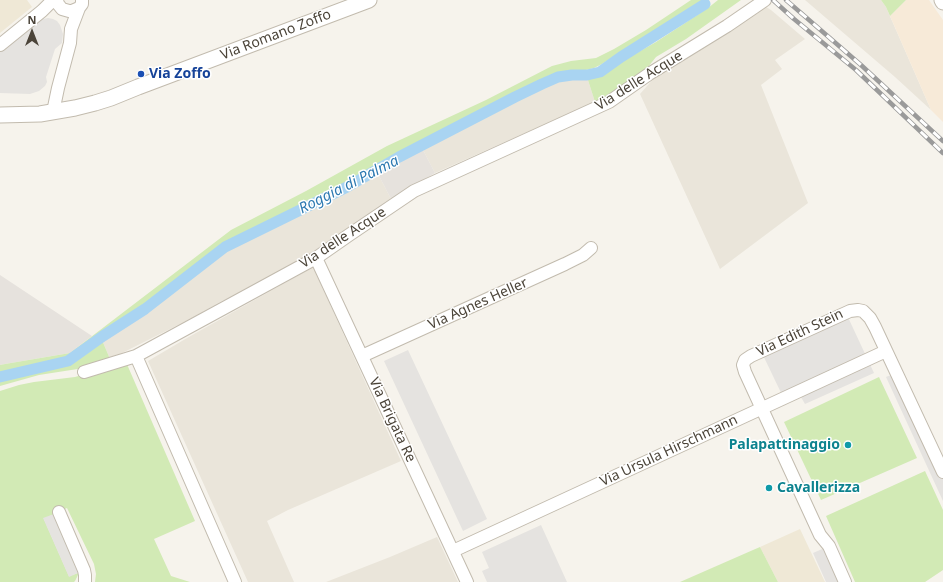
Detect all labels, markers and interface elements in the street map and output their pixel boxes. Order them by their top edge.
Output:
street label: Via Romano Zoffo [218,6,334,64]
north arrow [12,12,52,52]
text: N [28,12,36,27]
street label: Via delle Acque [592,47,686,115]
place label: Via Zoffo [149,66,211,82]
marker: Via Zoffo [136,69,146,79]
water label: Roggia di Palma [296,152,402,218]
street label: Via delle Acque [297,204,389,272]
street label: Via Agnes Heller [426,275,530,333]
street label: Via Edith Stein [754,306,846,360]
street label: Via Brigata Re [365,375,419,465]
street label: Via Ursula Hirschmann [597,412,741,490]
place label: Palapattinaggio [729,437,840,453]
marker: Palapattinaggio [843,440,853,450]
place label: Cavallerizza [777,480,860,496]
marker: Cavallerizza [764,483,774,493]

